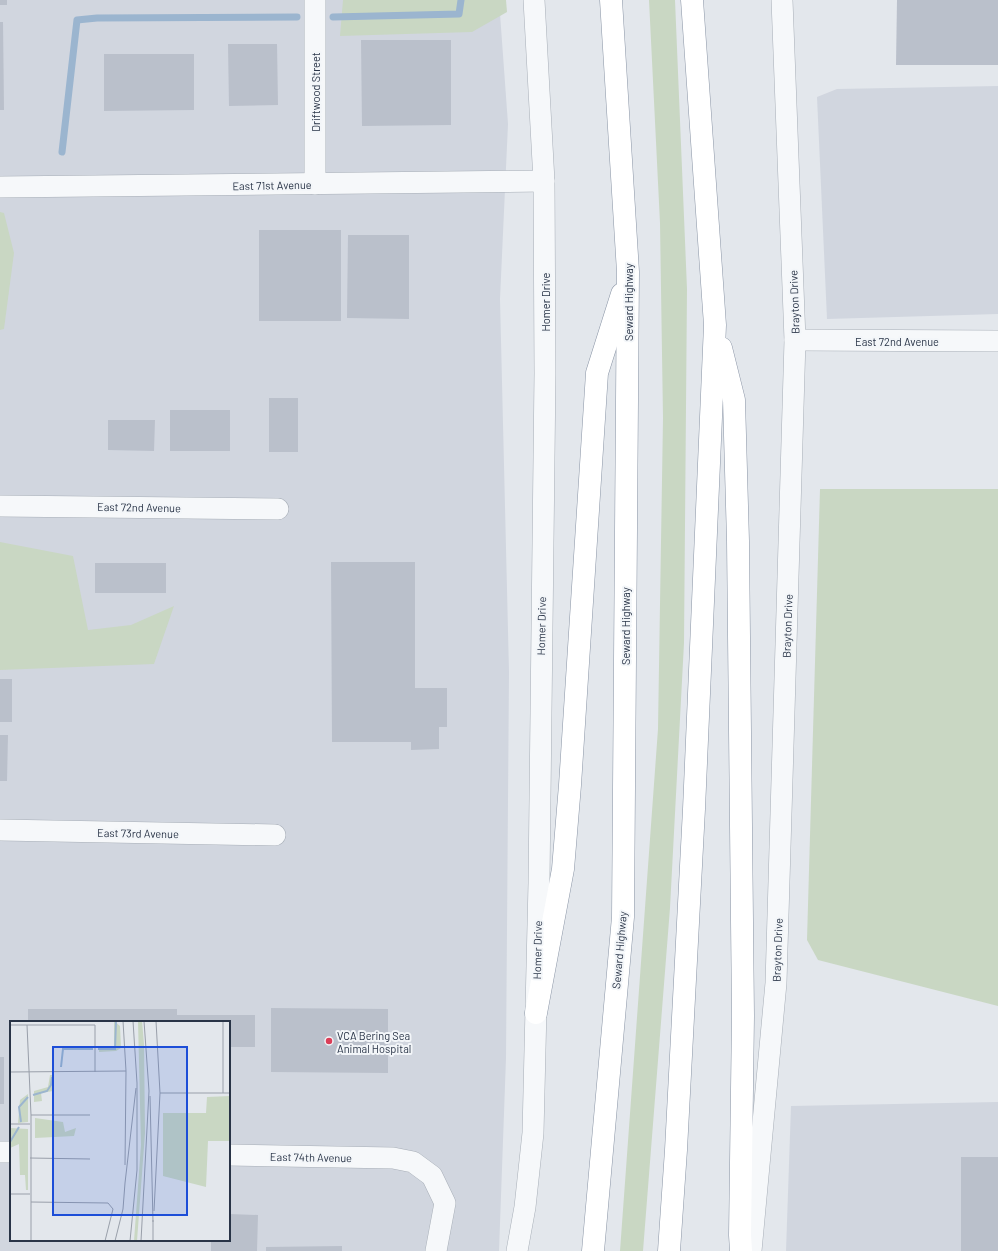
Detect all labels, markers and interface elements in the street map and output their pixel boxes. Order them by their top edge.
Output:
street label: Driftwood Street [309,52,322,132]
street label: East 71st Avenue [232,178,312,192]
street label: Seward Highway [622,263,635,341]
street label: Brayton Drive [786,270,802,334]
street label: Homer Drive [539,272,552,331]
street label: East 72nd Avenue [855,335,939,348]
street label: East 72nd Avenue [97,500,181,514]
street label: Seward Highway [619,587,632,665]
street label: Brayton Drive [779,594,795,658]
street label: Homer Drive [534,596,548,656]
street label: East 73rd Avenue [97,826,179,840]
street label: Seward Highway [609,911,629,989]
street label: Brayton Drive [769,918,785,982]
street label: Homer Drive [530,920,544,980]
inset map [10,1021,230,1241]
place label: VCA Bering Sea Animal Hospital [337,1029,411,1055]
marker: VCA Bering Sea Animal Hospital [324,1036,334,1046]
street label: East 74th Avenue [270,1150,352,1164]

